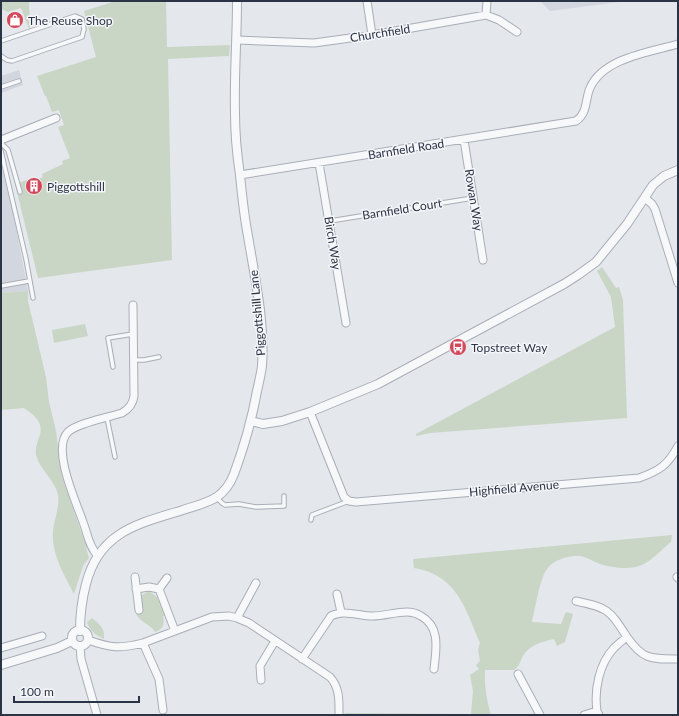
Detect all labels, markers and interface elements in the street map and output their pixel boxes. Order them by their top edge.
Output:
shop icon: The Reuse Shop [5,10,25,30]
place label: The Reuse Shop [28,13,113,28]
street label: Churchfield [349,21,411,45]
street label: Barnfield Road [367,136,445,162]
street label: Rowan Way [462,168,486,233]
building icon: Piggottshill [24,176,44,196]
place label: Piggottshill [47,179,105,194]
street label: Barnfield Court [361,195,444,223]
street label: Birch Way [321,215,345,272]
street label: Piggottshill Lane [246,270,268,356]
bus stop icon: Topstreet Way [448,337,468,357]
place label: Topstreet Way [471,340,548,355]
street label: Highfield Avenue [469,477,559,499]
scale bar [14,678,139,704]
text: 100 m [20,684,54,699]

